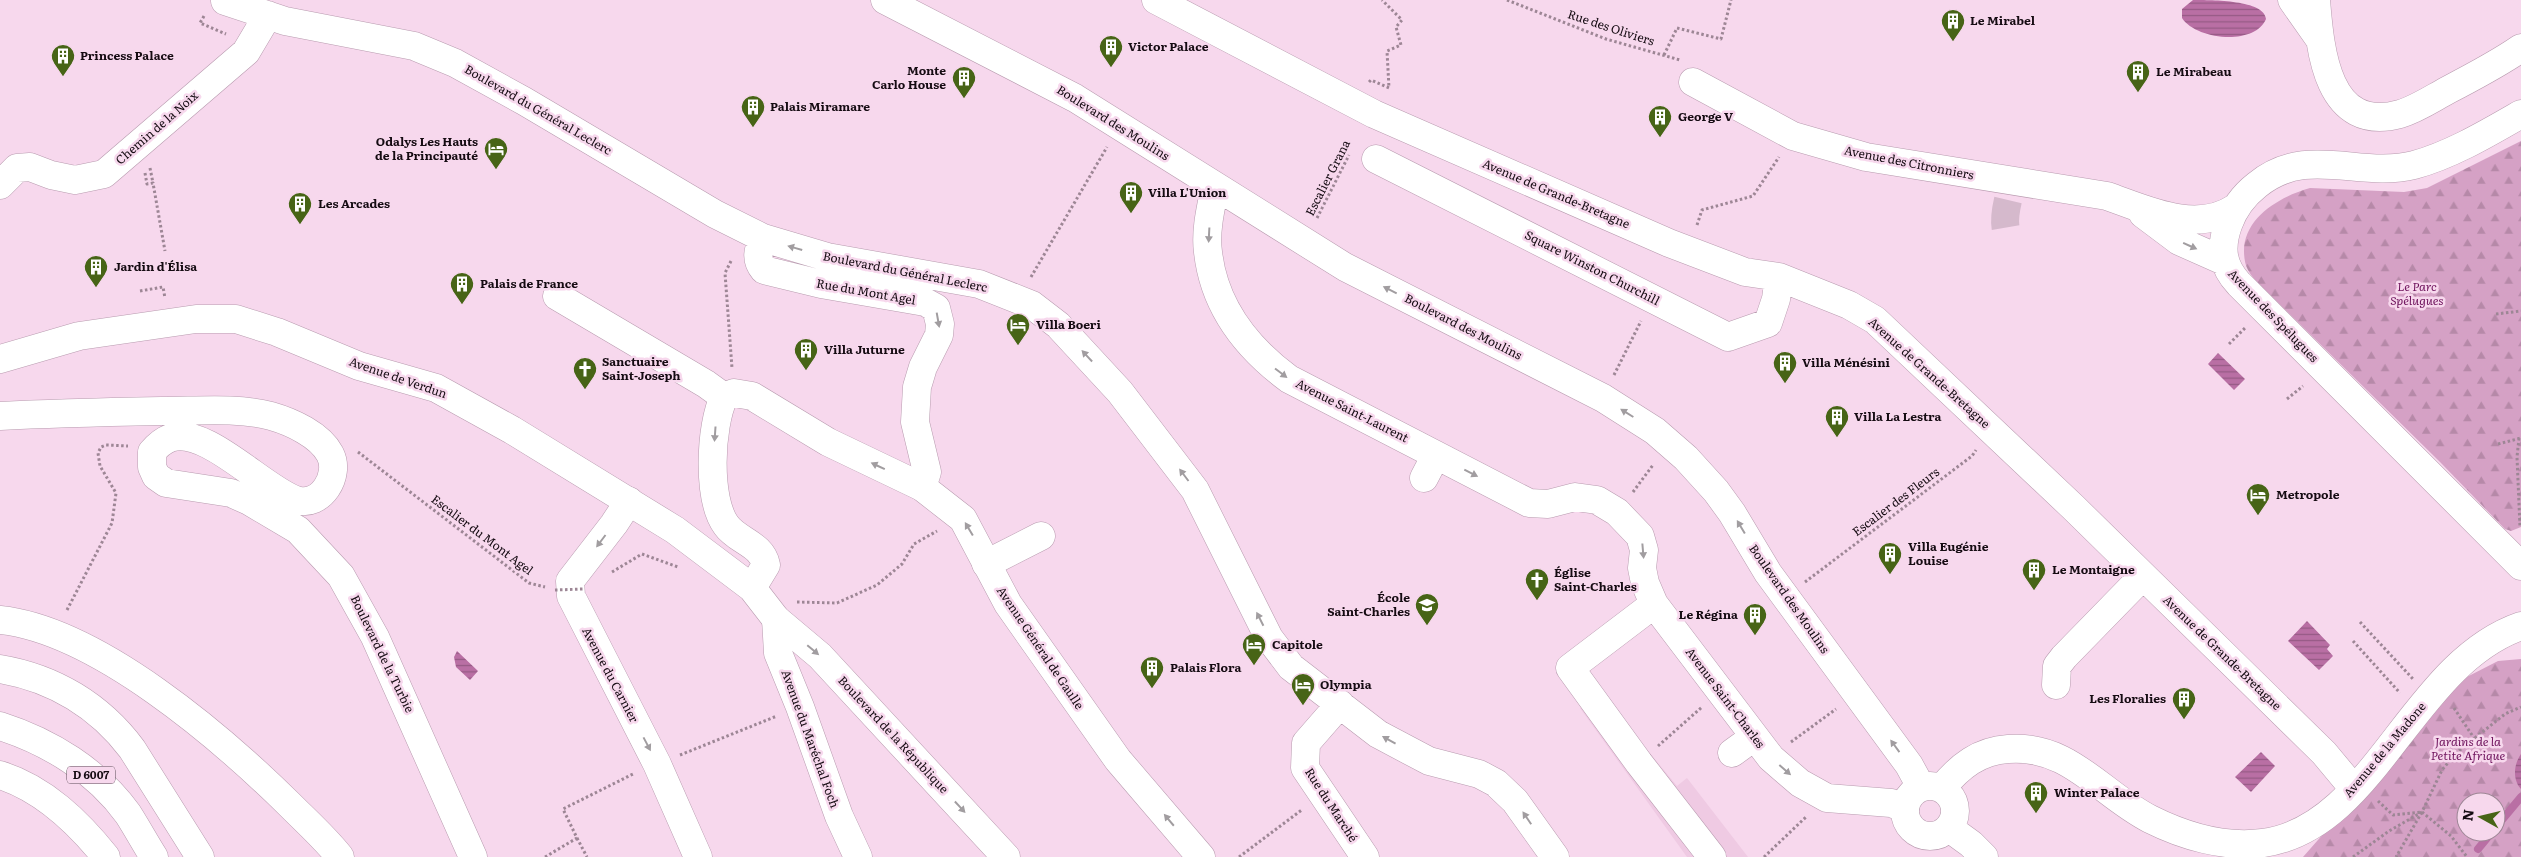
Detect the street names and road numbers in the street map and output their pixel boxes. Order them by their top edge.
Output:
street label: Rue des Oliviers [1566,5,1658,50]
street label: Boulevard du Général Leclerc [462,60,615,159]
street label: Boulevard des Moulins [1054,80,1174,164]
street label: Chemin de la Noix [111,86,202,168]
street label: Escalier Grana [1300,136,1354,219]
street label: Avenue des Citronniers [1843,141,1976,184]
street label: Avenue de Grande-Bretagne [1480,154,1633,232]
street label: Square Winston Churchill [1522,225,1663,309]
street label: Boulevard du Général Leclerc [821,246,989,296]
street label: Avenue des Spélugues [2224,265,2323,366]
street label: Rue du Mont Agel [815,273,917,309]
street label: Boulevard des Moulins [1402,289,1526,364]
street label: Avenue de Grande-Bretagne [1865,313,1995,432]
street label: Avenue de Verdun [347,352,450,402]
street label: Avenue Saint-Laurent [1293,374,1412,446]
street label: Escalier des Fleurs [1848,462,1943,540]
street label: Escalier du Mont Agel [428,490,537,579]
street label: Boulevard des Moulins [1745,540,1835,657]
street label: Avenue Général de Gaulle [993,582,1089,713]
street label: Avenue de Grande-Bretagne [2159,591,2286,714]
street label: Boulevard de la Turbie [347,592,419,715]
street label: Avenue du Carnier [578,624,644,726]
street label: Avenue Saint-Charles [1682,643,1770,752]
street label: Avenue du Maréchal Foch [777,667,844,810]
street label: Boulevard de la République [834,672,953,797]
street label: Avenue de la Madone [2339,698,2430,801]
street label: Rue du Marché [1301,764,1363,845]
road number: D 6007 [67,766,115,784]

